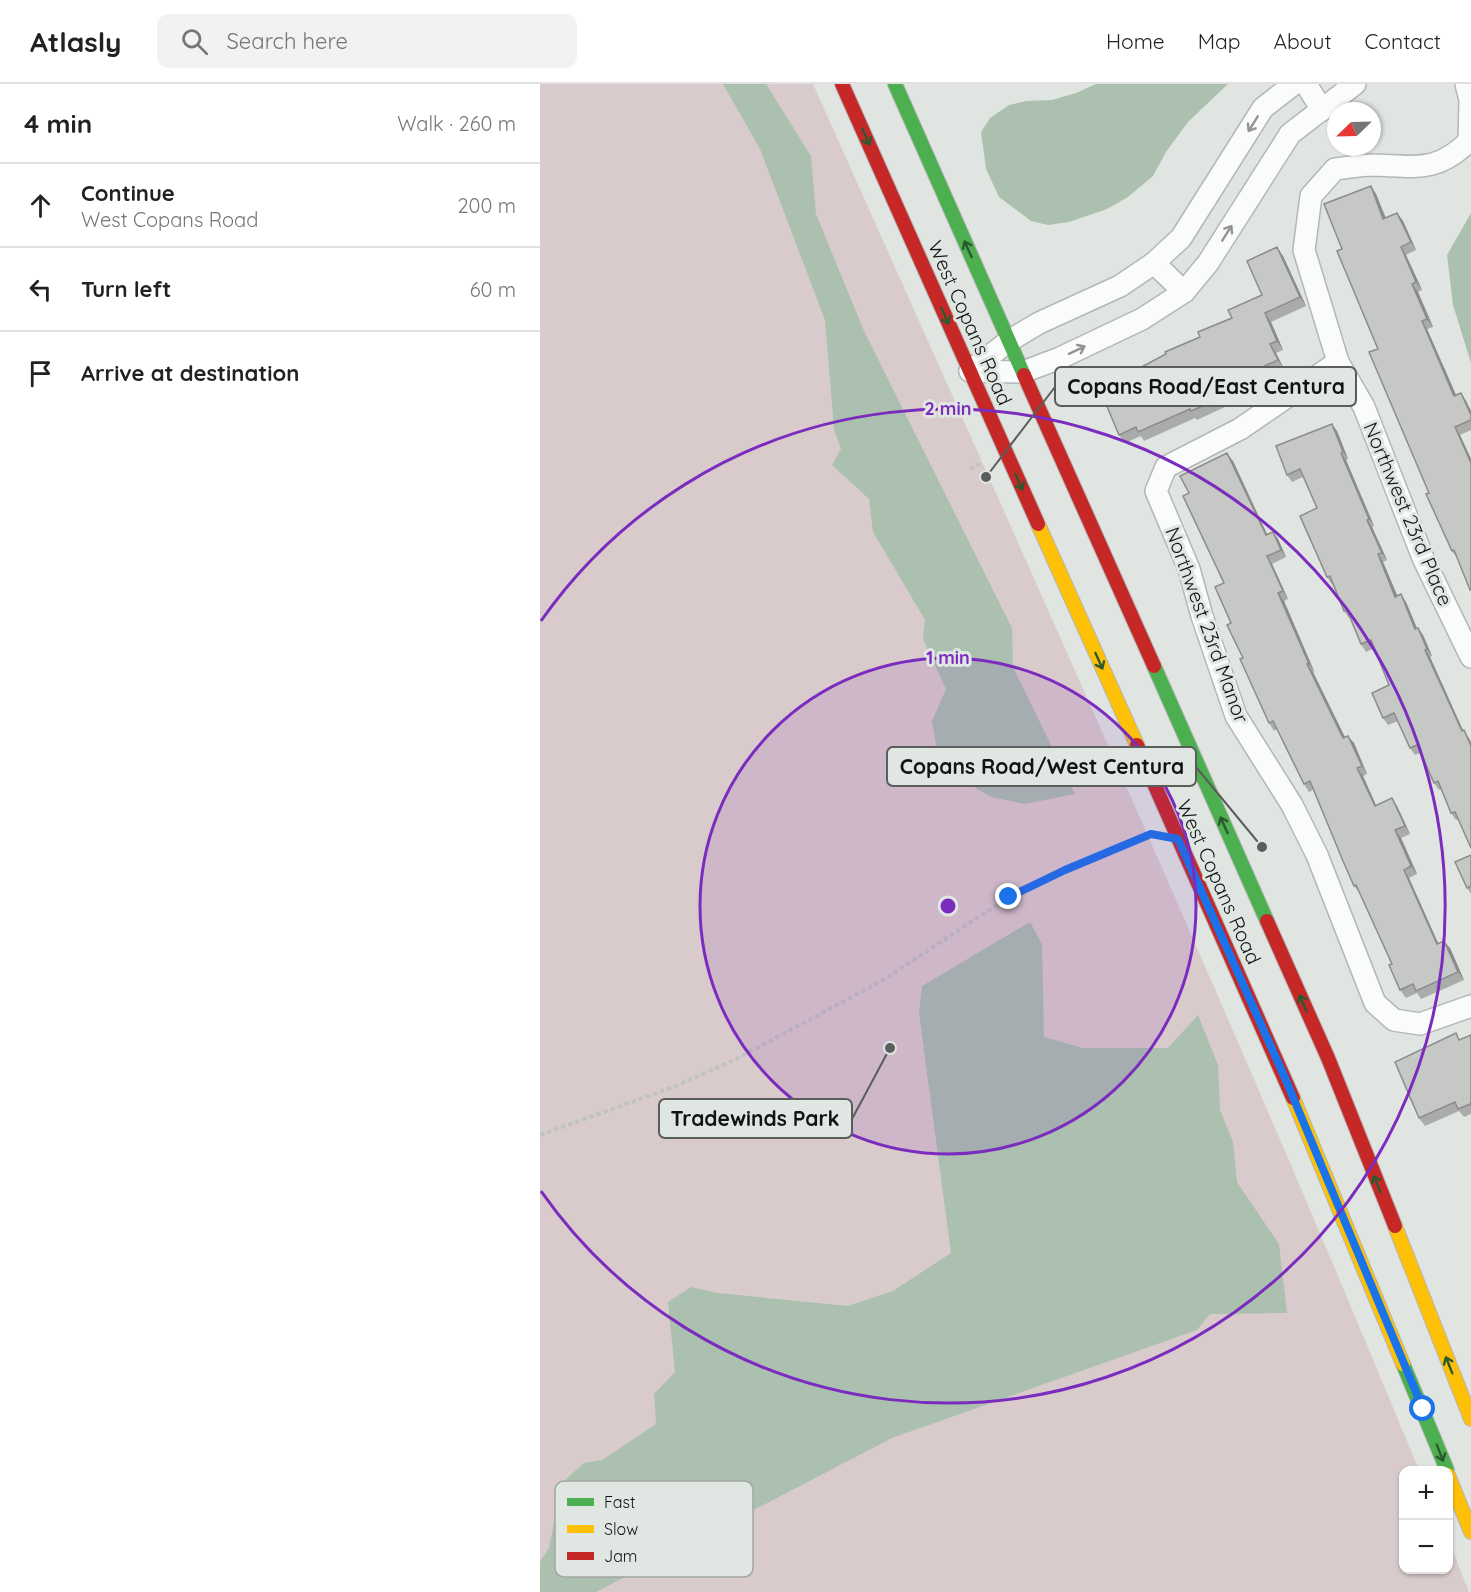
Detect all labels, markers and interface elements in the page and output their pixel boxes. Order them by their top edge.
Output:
search box [157,14,577,68]
text: Atlasly [30,24,121,59]
icon: search [178,25,211,58]
text: Search here [226,27,348,55]
text: Home [1106,28,1165,54]
text: Map [1198,28,1241,54]
text: About [1274,28,1332,54]
text: Contact [1365,28,1441,54]
north arrow [1327,102,1381,156]
text: 4 min [24,107,92,140]
text: Walk · 260 m [397,111,516,136]
one-way arrow [1246,115,1258,132]
one-way arrow [861,128,872,146]
text: Continue [81,179,175,207]
icon: ahead [24,189,57,222]
text: 200 m [457,193,516,218]
text: West Copans Road [81,207,258,232]
one-way arrow [1221,225,1233,242]
street label: West Copans Road [923,237,1018,409]
one-way arrow [962,241,974,259]
icon: left [24,273,57,306]
text: Turn left [81,275,171,303]
text: 60 m [470,277,516,302]
one-way arrow [940,306,951,324]
one-way arrow [1068,343,1086,355]
icon: arrive [24,357,57,390]
text: Arrive at destination [81,359,299,387]
callout: Copans Road/East Centura [1055,367,1356,406]
text: Copans Road/East Centura [1067,373,1345,399]
text: 2 min [925,397,971,420]
street label: Northwest 23rd Place [1358,418,1458,609]
one-way arrow [1014,473,1026,491]
street label: Northwest 23rd Manor [1160,523,1255,727]
text: 1 min [926,646,970,669]
one-way arrow [1093,651,1105,669]
callout: Copans Road/West Centura [887,747,1196,786]
text: Copans Road/West Centura [900,753,1184,779]
street label: West Copans Road [1172,796,1267,968]
one-way arrow [1218,816,1229,835]
route end [995,883,1021,909]
centre of rings [938,896,958,916]
one-way arrow [1297,995,1309,1013]
callout: Tradewinds Park [659,1099,852,1138]
text: Tradewinds Park [670,1105,840,1131]
one-way arrow [1371,1175,1382,1193]
one-way arrow [1443,1356,1454,1374]
route start [1409,1395,1435,1421]
one-way arrow [1435,1444,1446,1462]
map controls [1399,1466,1453,1574]
button: + [1399,1466,1453,1520]
legend [555,1481,753,1577]
text: Fast [604,1492,635,1512]
text: Slow [604,1519,638,1539]
button: − [1399,1520,1453,1574]
text: Jam [604,1546,637,1566]

